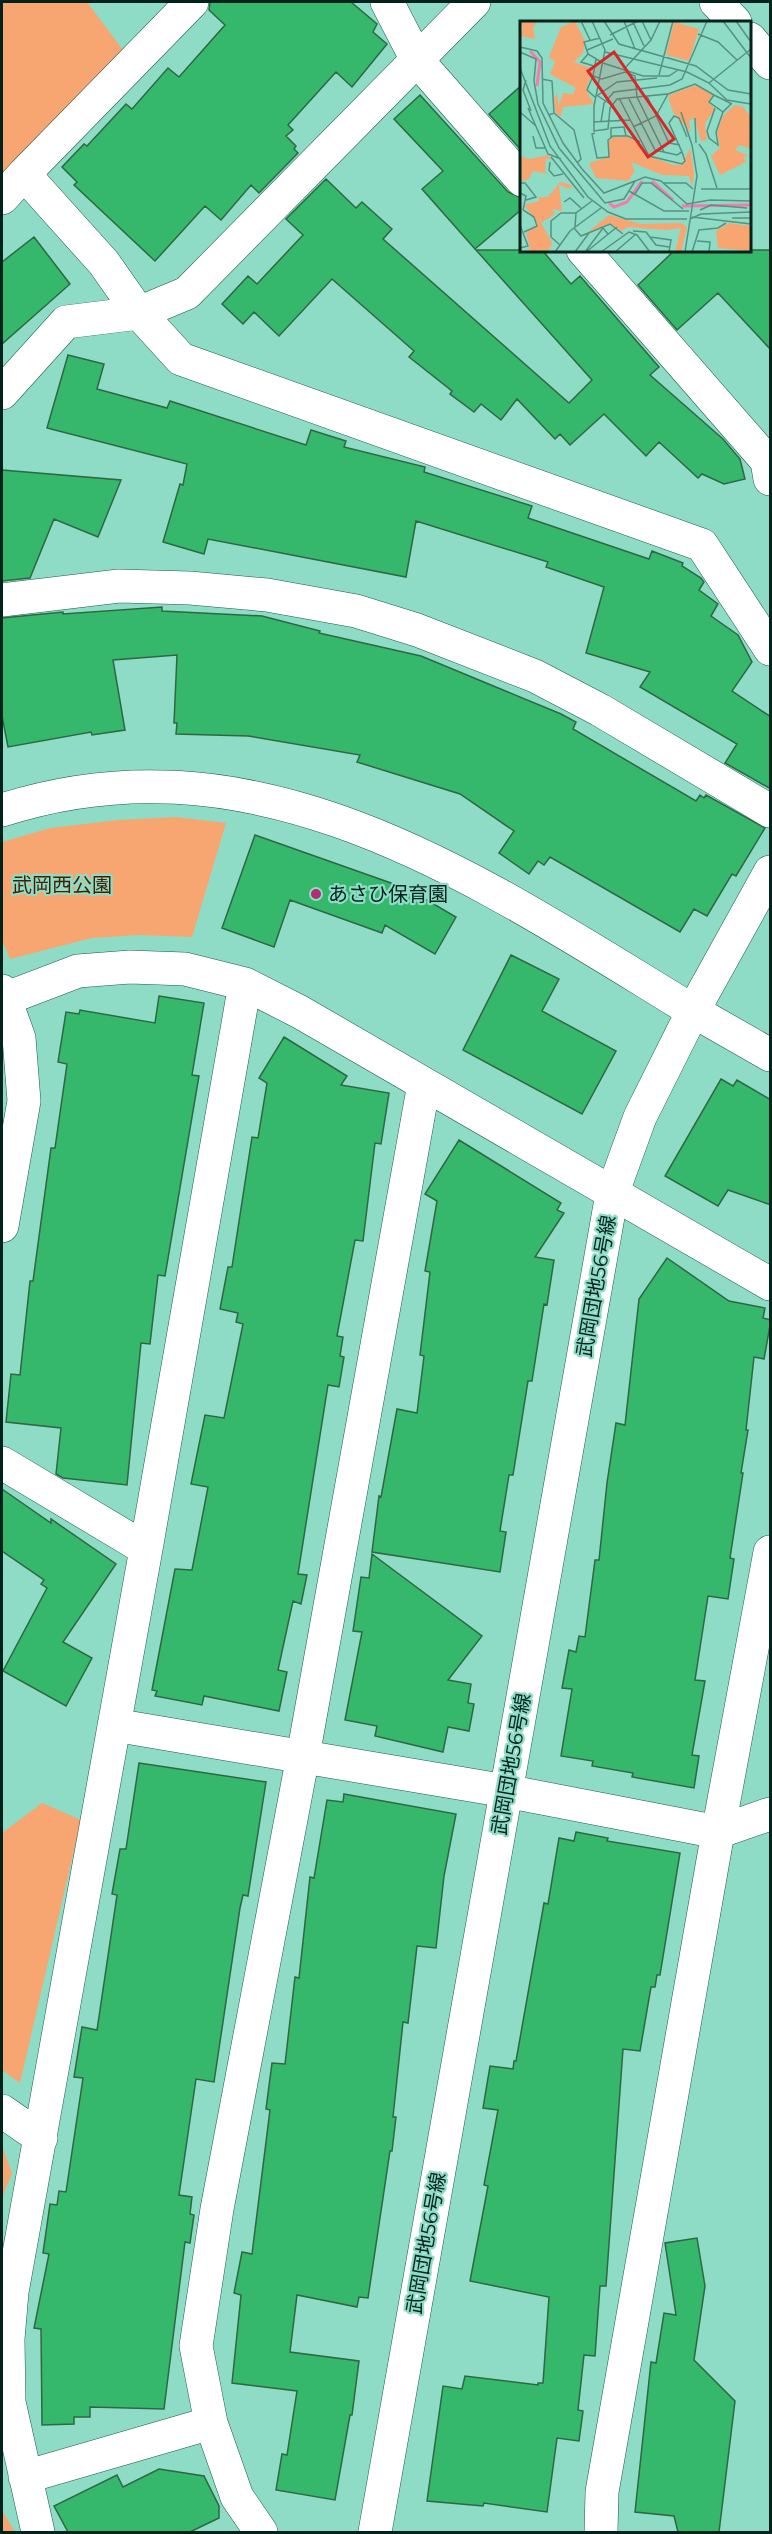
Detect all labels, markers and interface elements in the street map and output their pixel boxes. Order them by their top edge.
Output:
inset map [520,21,751,252]
park label: 武岡西公園 [12,873,112,897]
place label: あさひ保育園 [328,882,448,906]
marker: あさひ保育園 [309,887,323,901]
street label: 武岡団地56号線 [572,1213,620,1359]
street label: 武岡団地56号線 [487,1691,535,1837]
street label: 武岡団地56号線 [402,2170,450,2316]

